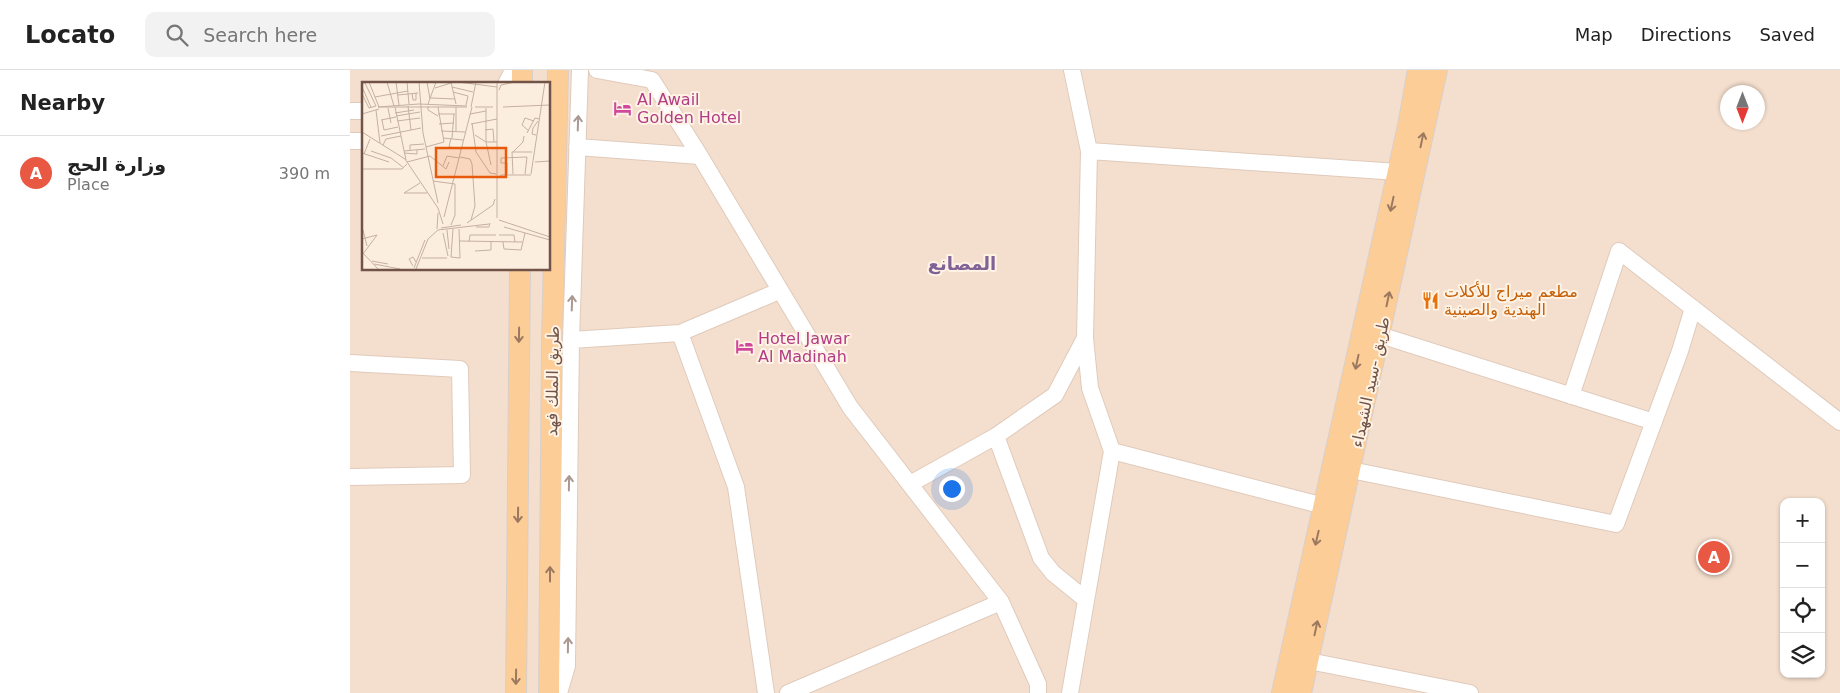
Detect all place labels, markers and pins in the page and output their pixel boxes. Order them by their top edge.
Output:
place label: Al Awail Golden Hotel [637,90,741,127]
hotel icon: Al Awail Golden Hotel [613,98,633,118]
place label: مطعم ميراج للأكلات الهندية والصينية [1444,281,1578,320]
restaurant icon: مطعم ميراج للأكلات الهندية والصينية [1420,290,1440,310]
place label: Hotel Jawar Al Madinah [758,329,850,366]
hotel icon: Hotel Jawar Al Madinah [734,337,754,357]
pin: A [1698,538,1730,576]

